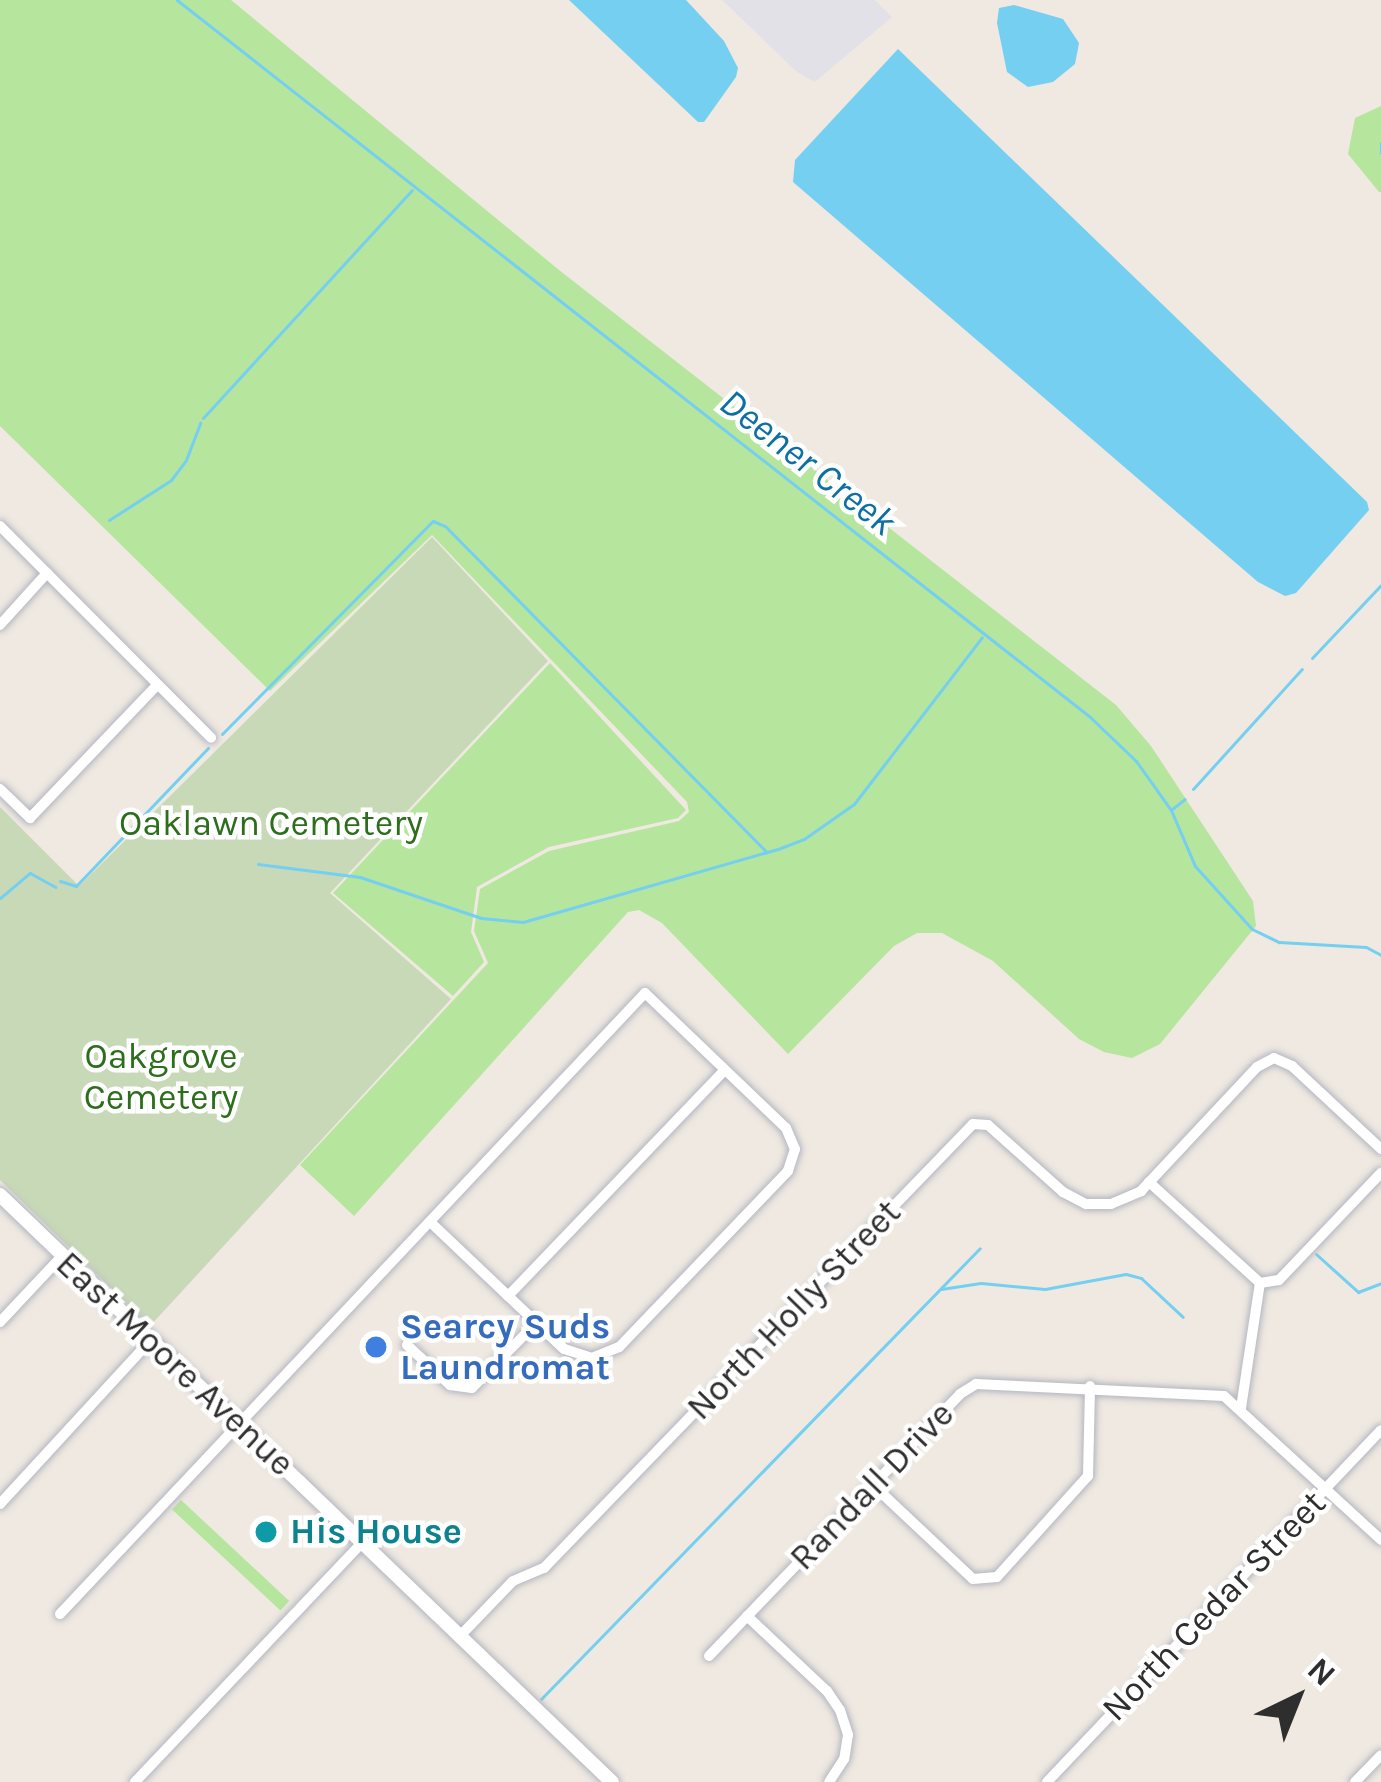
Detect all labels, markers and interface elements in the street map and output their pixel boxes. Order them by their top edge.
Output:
water label: Deener Creek [710,379,906,545]
park label: Oaklawn Cemetery [119,802,423,846]
park label: Oakgrove Cemetery [84,1034,238,1119]
street label: North Holly Street [678,1191,910,1429]
street label: East Moore Avenue [47,1243,303,1485]
place label: Searcy Suds Laundromat [400,1304,610,1389]
marker: Searcy Suds Laundromat [363,1334,389,1360]
street label: Randall Drive [781,1393,963,1579]
street label: North Cedar Street [1093,1482,1335,1730]
place label: His House [290,1510,462,1554]
marker: His House [253,1519,279,1545]
north arrow [1237,1638,1357,1758]

